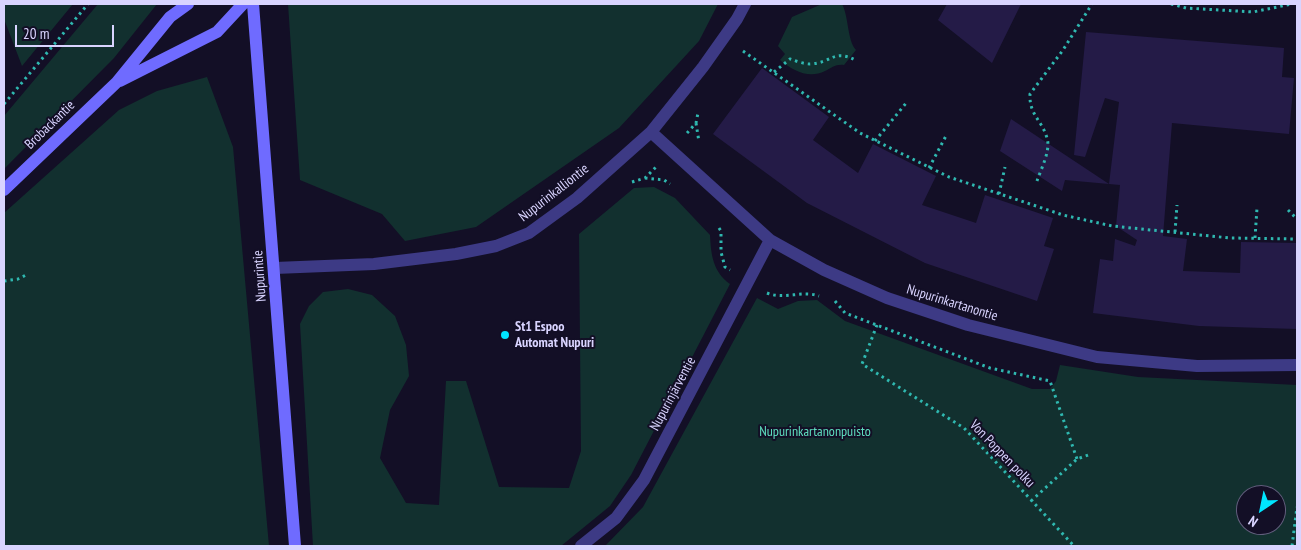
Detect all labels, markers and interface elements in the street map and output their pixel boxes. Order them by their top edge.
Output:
scale bar [18,15,116,47]
text: 20 m [23,24,49,43]
street label: Brobackantie [22,97,78,153]
street label: Nupurinkalliontie [516,160,592,226]
street label: Nupurintie [250,250,270,302]
street label: Nupurinkartanontie [904,281,1000,325]
place label: St1 Espoo Automat Nupuri [515,319,594,352]
marker: St1 Espoo Automat Nupuri [499,329,511,341]
street label: Nupurinjärventie [647,354,699,434]
street label: Von Poppen polku [966,417,1038,491]
park label: Nupurinkartanonpuisto [759,424,871,440]
north arrow [1236,485,1286,535]
text: N [1245,512,1261,531]

